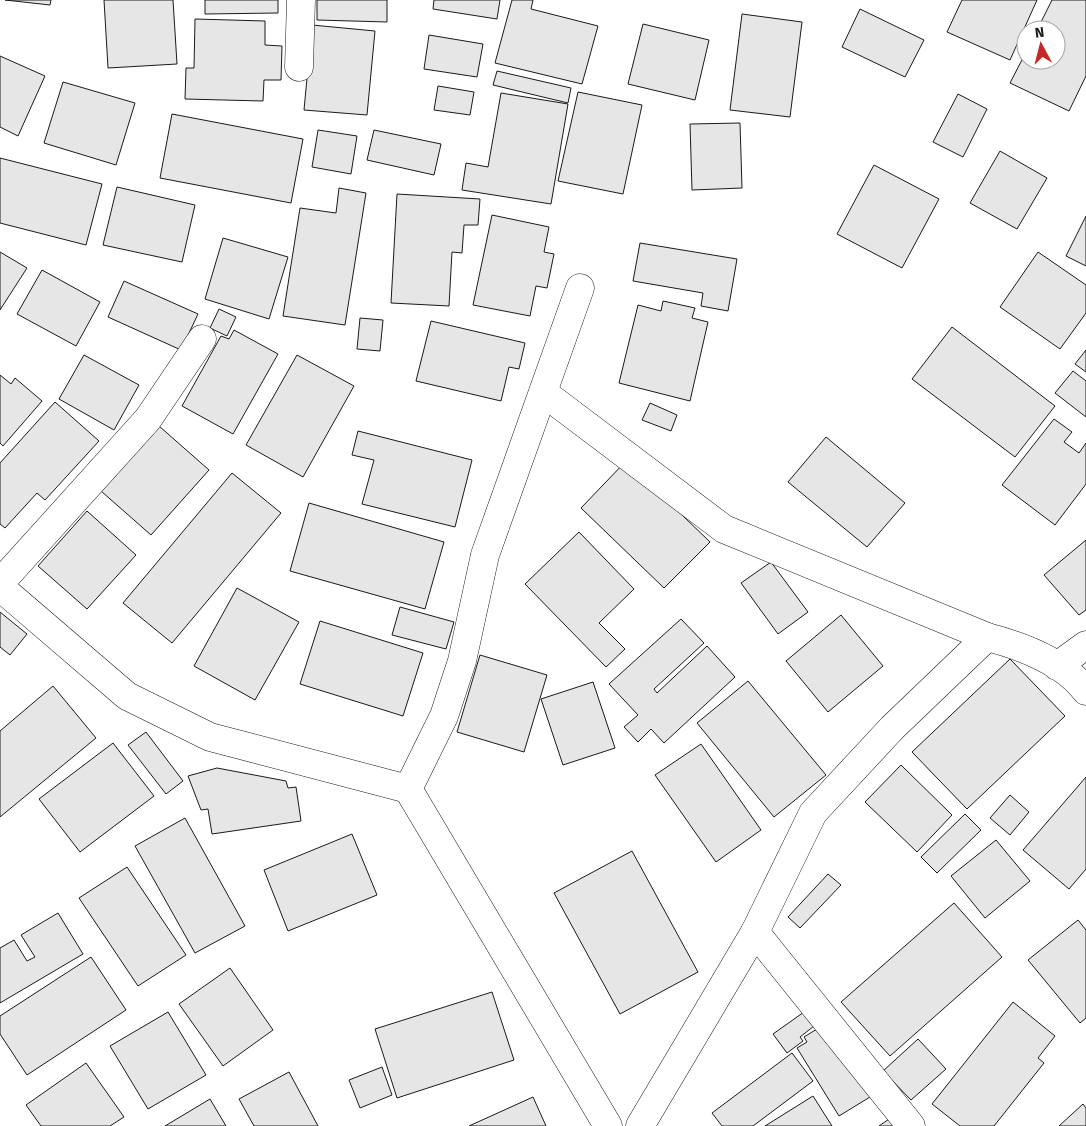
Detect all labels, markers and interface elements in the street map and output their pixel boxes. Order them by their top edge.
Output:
north arrow [1016,20,1066,70]
text: N [1034,24,1045,42]

